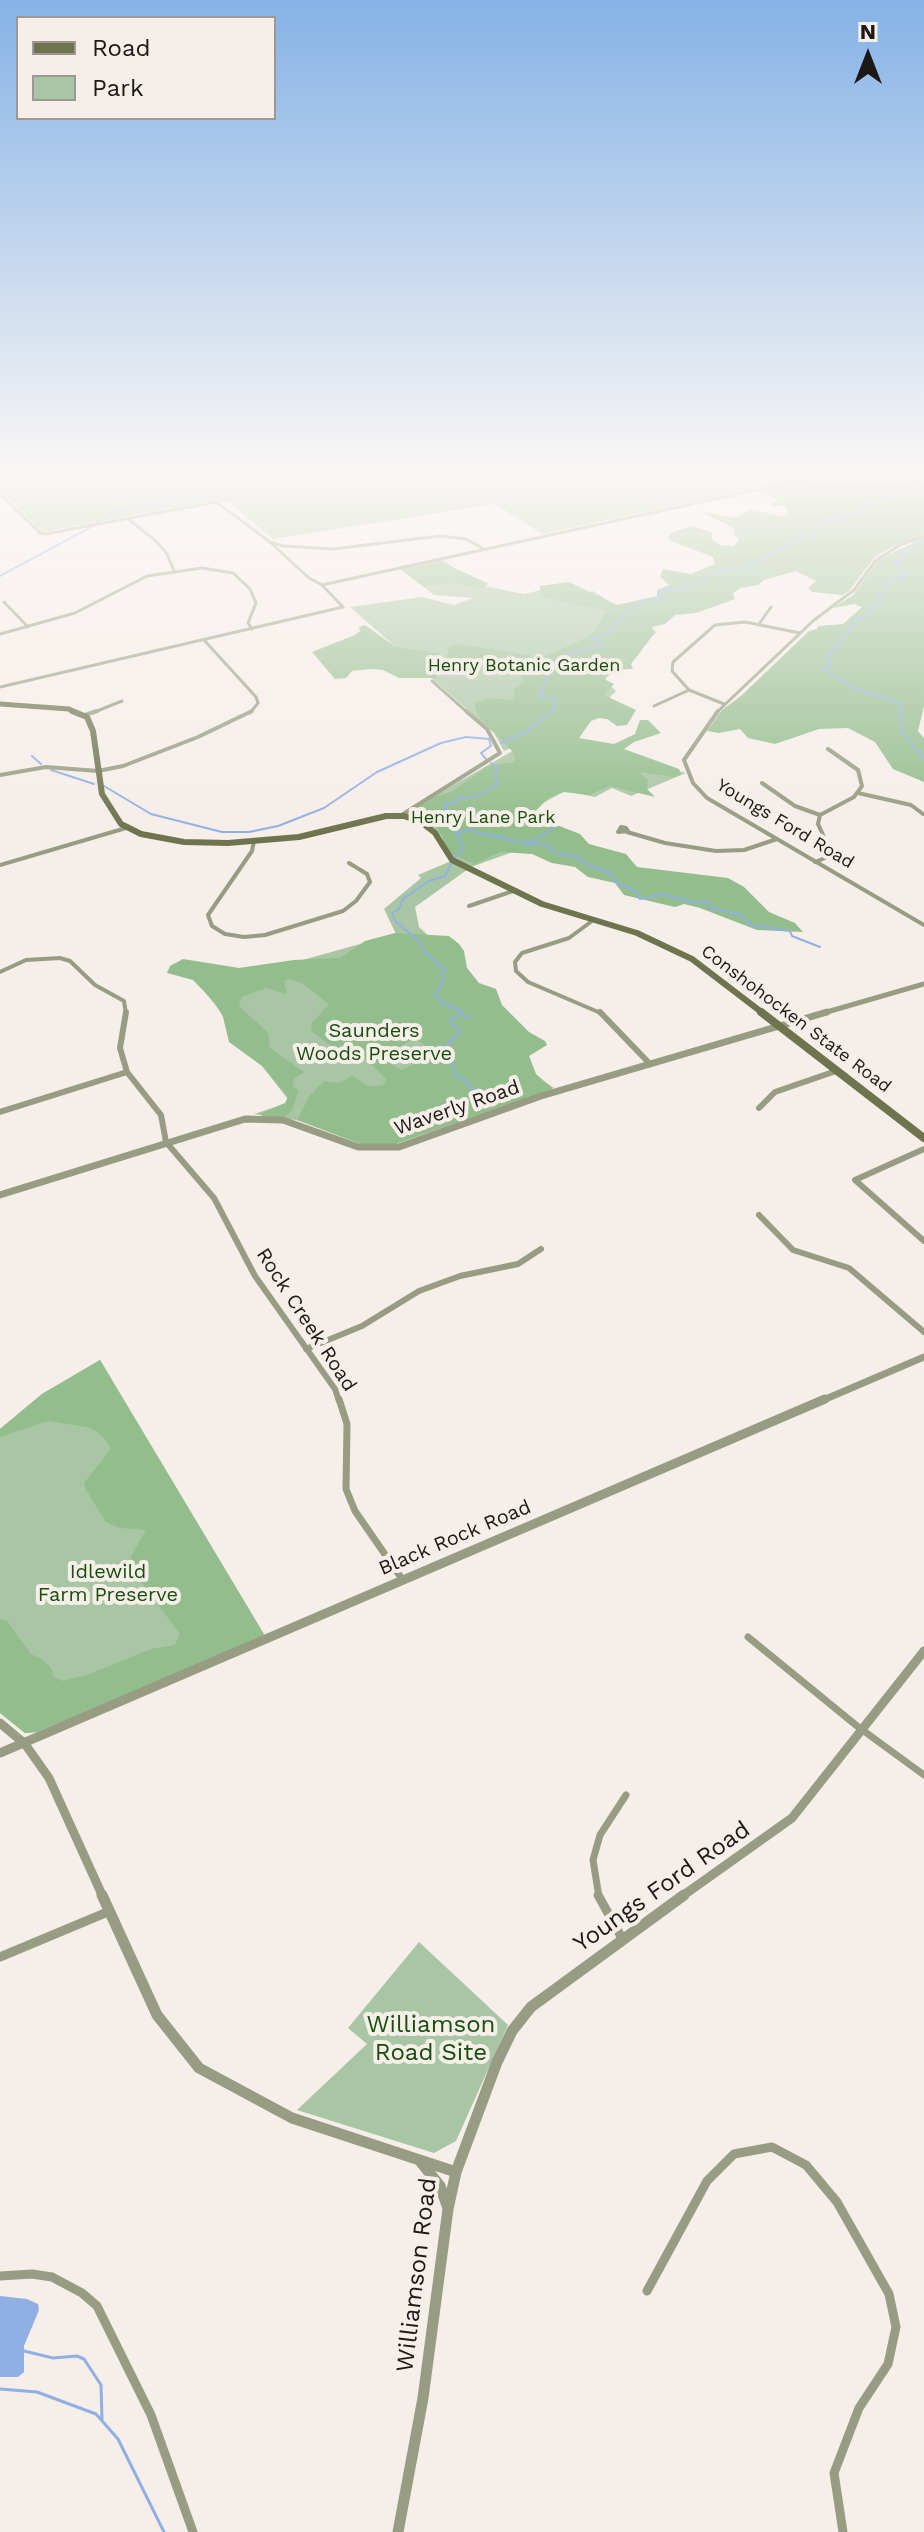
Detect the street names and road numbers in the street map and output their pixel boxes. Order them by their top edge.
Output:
street label: Youngs Ford Road [712,774,858,874]
street label: Conshohocken State Road [697,941,895,1097]
street label: Waverly Road [391,1075,523,1141]
street label: Rock Creek Road [251,1244,361,1396]
street label: Black Rock Road [375,1495,535,1581]
street label: Youngs Ford Road [568,1815,756,1959]
street label: Williamson Road [391,2176,443,2374]

